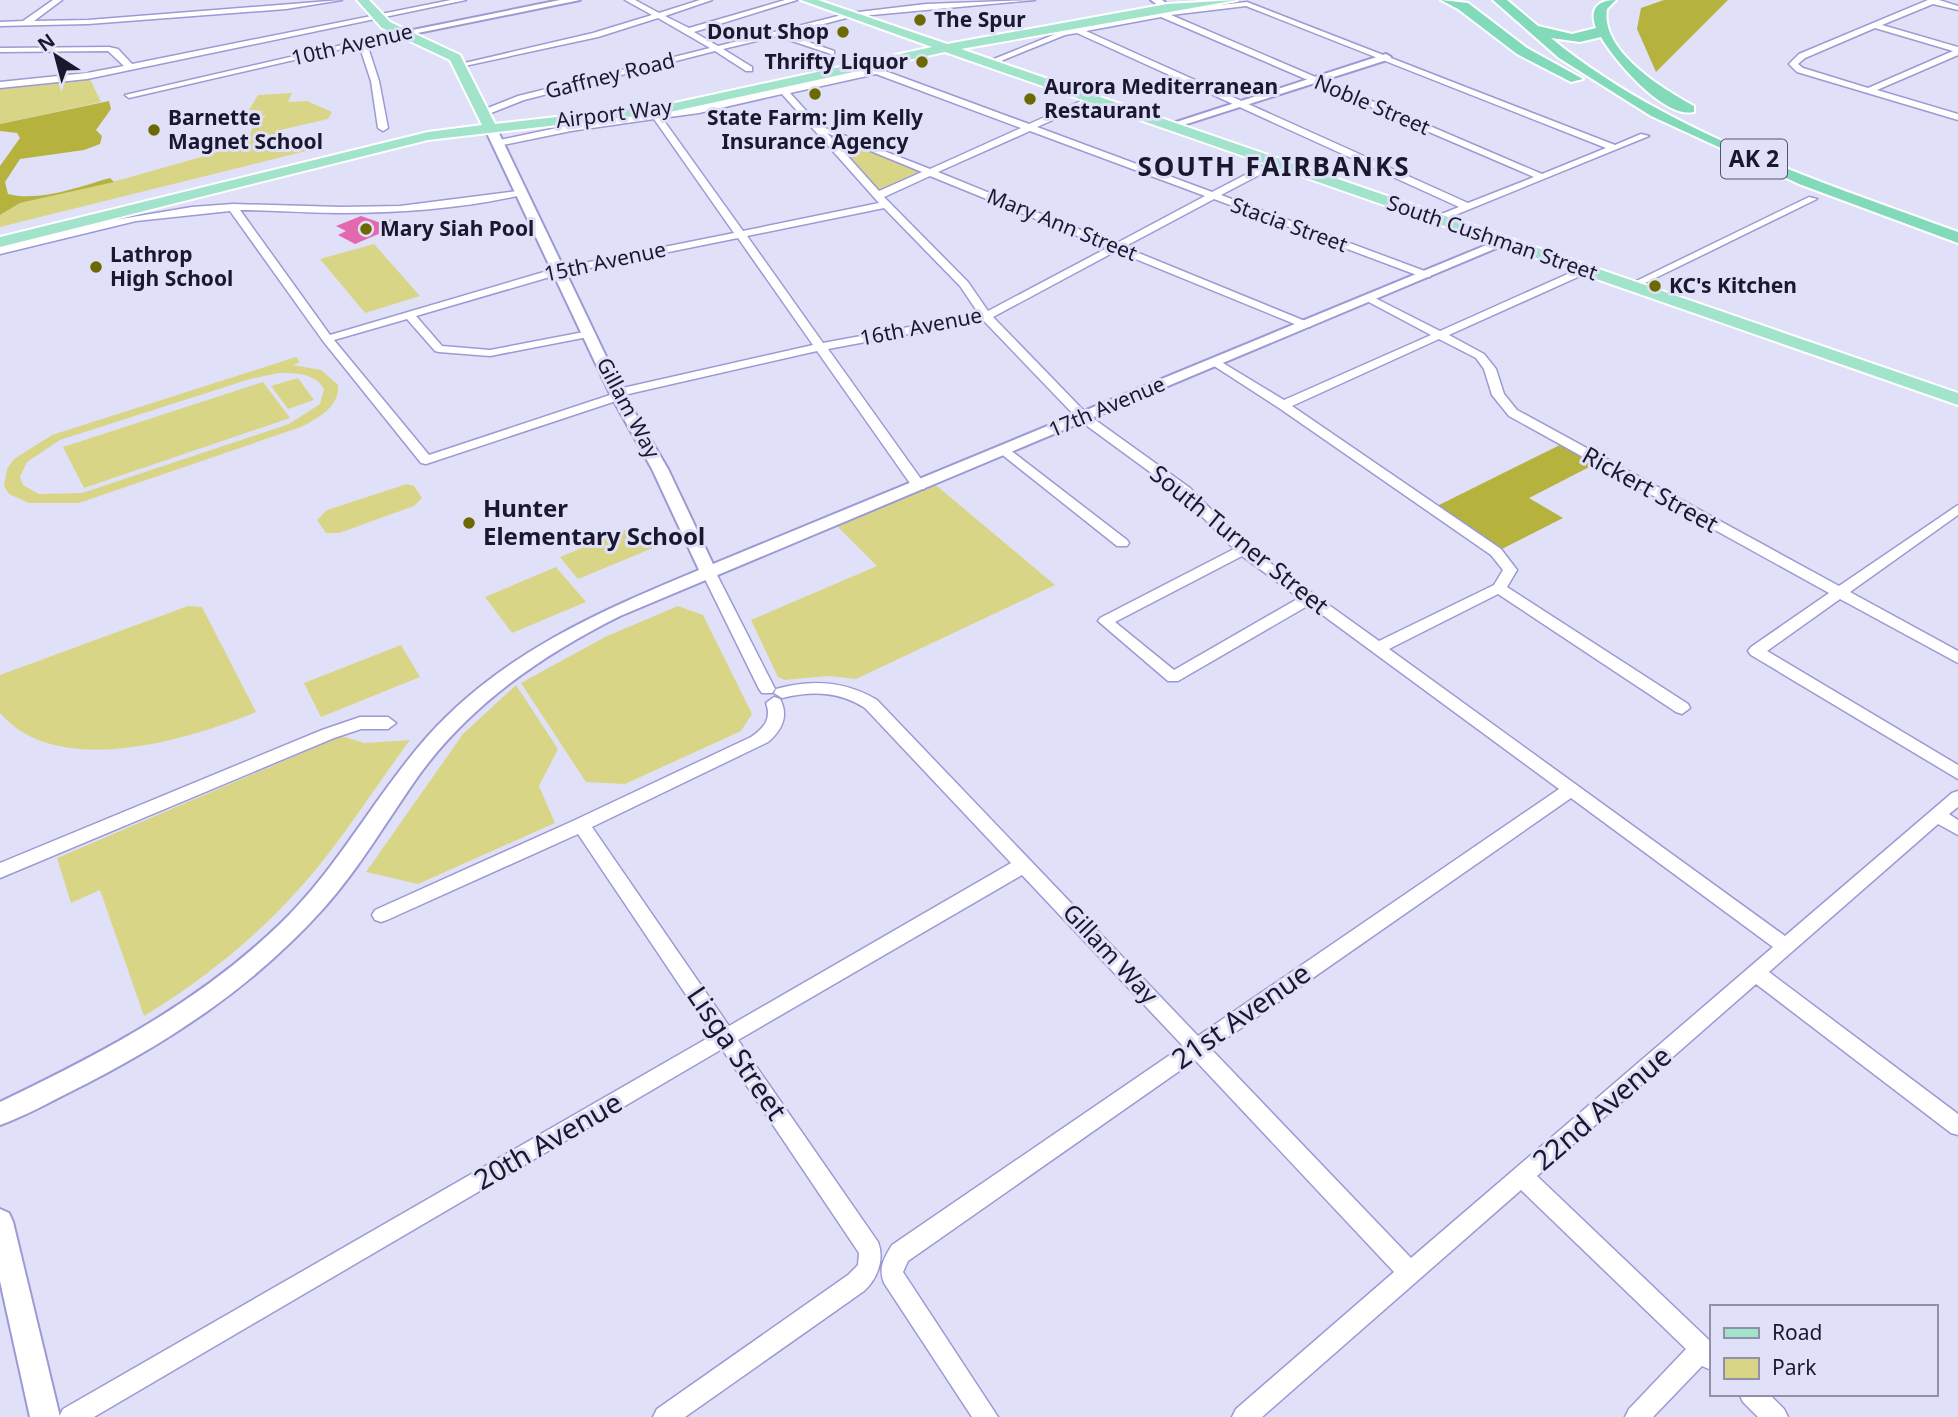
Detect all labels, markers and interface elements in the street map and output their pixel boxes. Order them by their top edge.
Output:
place label: The Spur [934,5,1026,33]
marker: The Spur [912,12,928,28]
street label: 10th Avenue [288,16,415,72]
place label: Donut Shop [707,17,829,45]
north arrow [21,21,91,91]
marker: Donut Shop [835,24,851,40]
text: N [32,27,60,57]
street label: Gaffney Road [542,45,677,105]
place label: Thrifty Liquor [764,47,909,75]
marker: Thrifty Liquor [914,54,930,70]
street label: Noble Street [1310,67,1435,141]
place label: Aurora Mediterranean Restaurant [1044,72,1278,124]
marker: State Farm: Jim Kelly Insurance Agency [807,86,823,102]
marker: Aurora Mediterranean Restaurant [1022,91,1038,107]
street label: Airport Way [554,92,674,134]
place label: Barnette Magnet School [168,103,323,155]
place label: State Farm: Jim Kelly Insurance Agency [707,103,923,155]
marker: Barnette Magnet School [146,122,162,138]
road number: AK 2 [1721,140,1787,178]
district label: SOUTH FAIRBANKS [1137,148,1411,184]
street label: Mary Ann Street [983,181,1142,267]
street label: South Cushman Street [1383,188,1602,286]
street label: Stacia Street [1227,190,1352,258]
place label: Mary Siah Pool [380,214,534,242]
marker: Mary Siah Pool [358,221,374,237]
street label: 15th Avenue [541,234,668,288]
place label: Lathrop High School [110,240,233,292]
marker: Lathrop High School [88,259,104,275]
place label: KC's Kitchen [1669,271,1797,299]
marker: KC's Kitchen [1647,278,1663,294]
street label: 16th Avenue [857,300,984,352]
street label: Gillam Way [591,352,667,463]
street label: 17th Avenue [1044,369,1169,443]
street label: Rickert Street [1577,438,1725,540]
street label: South Turner Street [1144,457,1336,621]
place label: Hunter Elementary School [483,491,705,552]
marker: Hunter Elementary School [461,515,477,531]
street label: Gillam Way [1056,896,1167,1011]
street label: 21st Avenue [1164,953,1317,1077]
street label: Lisga Street [679,978,797,1127]
street label: 22nd Avenue [1524,1036,1679,1178]
street label: 20th Avenue [467,1082,628,1198]
legend [1710,1305,1937,1396]
text: Road [1772,1318,1822,1346]
text: Park [1772,1353,1817,1381]

